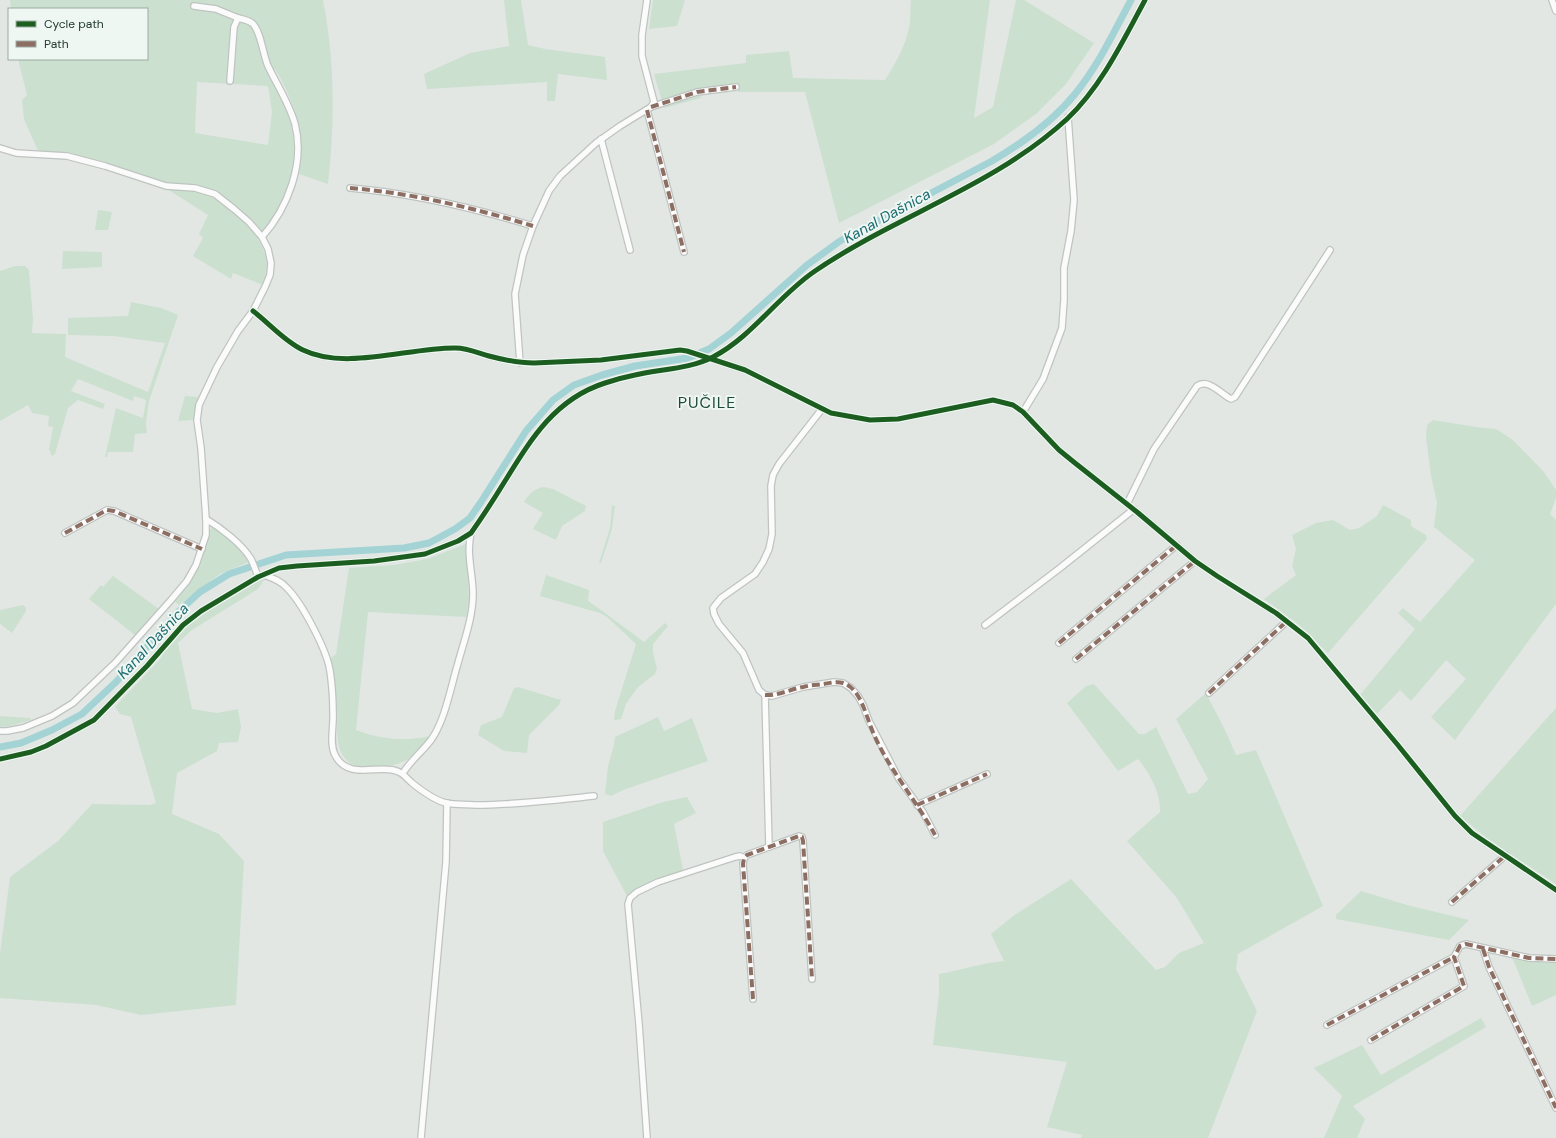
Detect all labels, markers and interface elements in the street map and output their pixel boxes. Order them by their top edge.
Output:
legend [8,8,148,60]
text: Cycle path [44,16,104,32]
text: Path [44,36,69,52]
water label: Kanal Dašnica [840,184,934,248]
district label: PUČILE [678,392,736,413]
water label: Kanal Dašnica [113,599,193,683]

